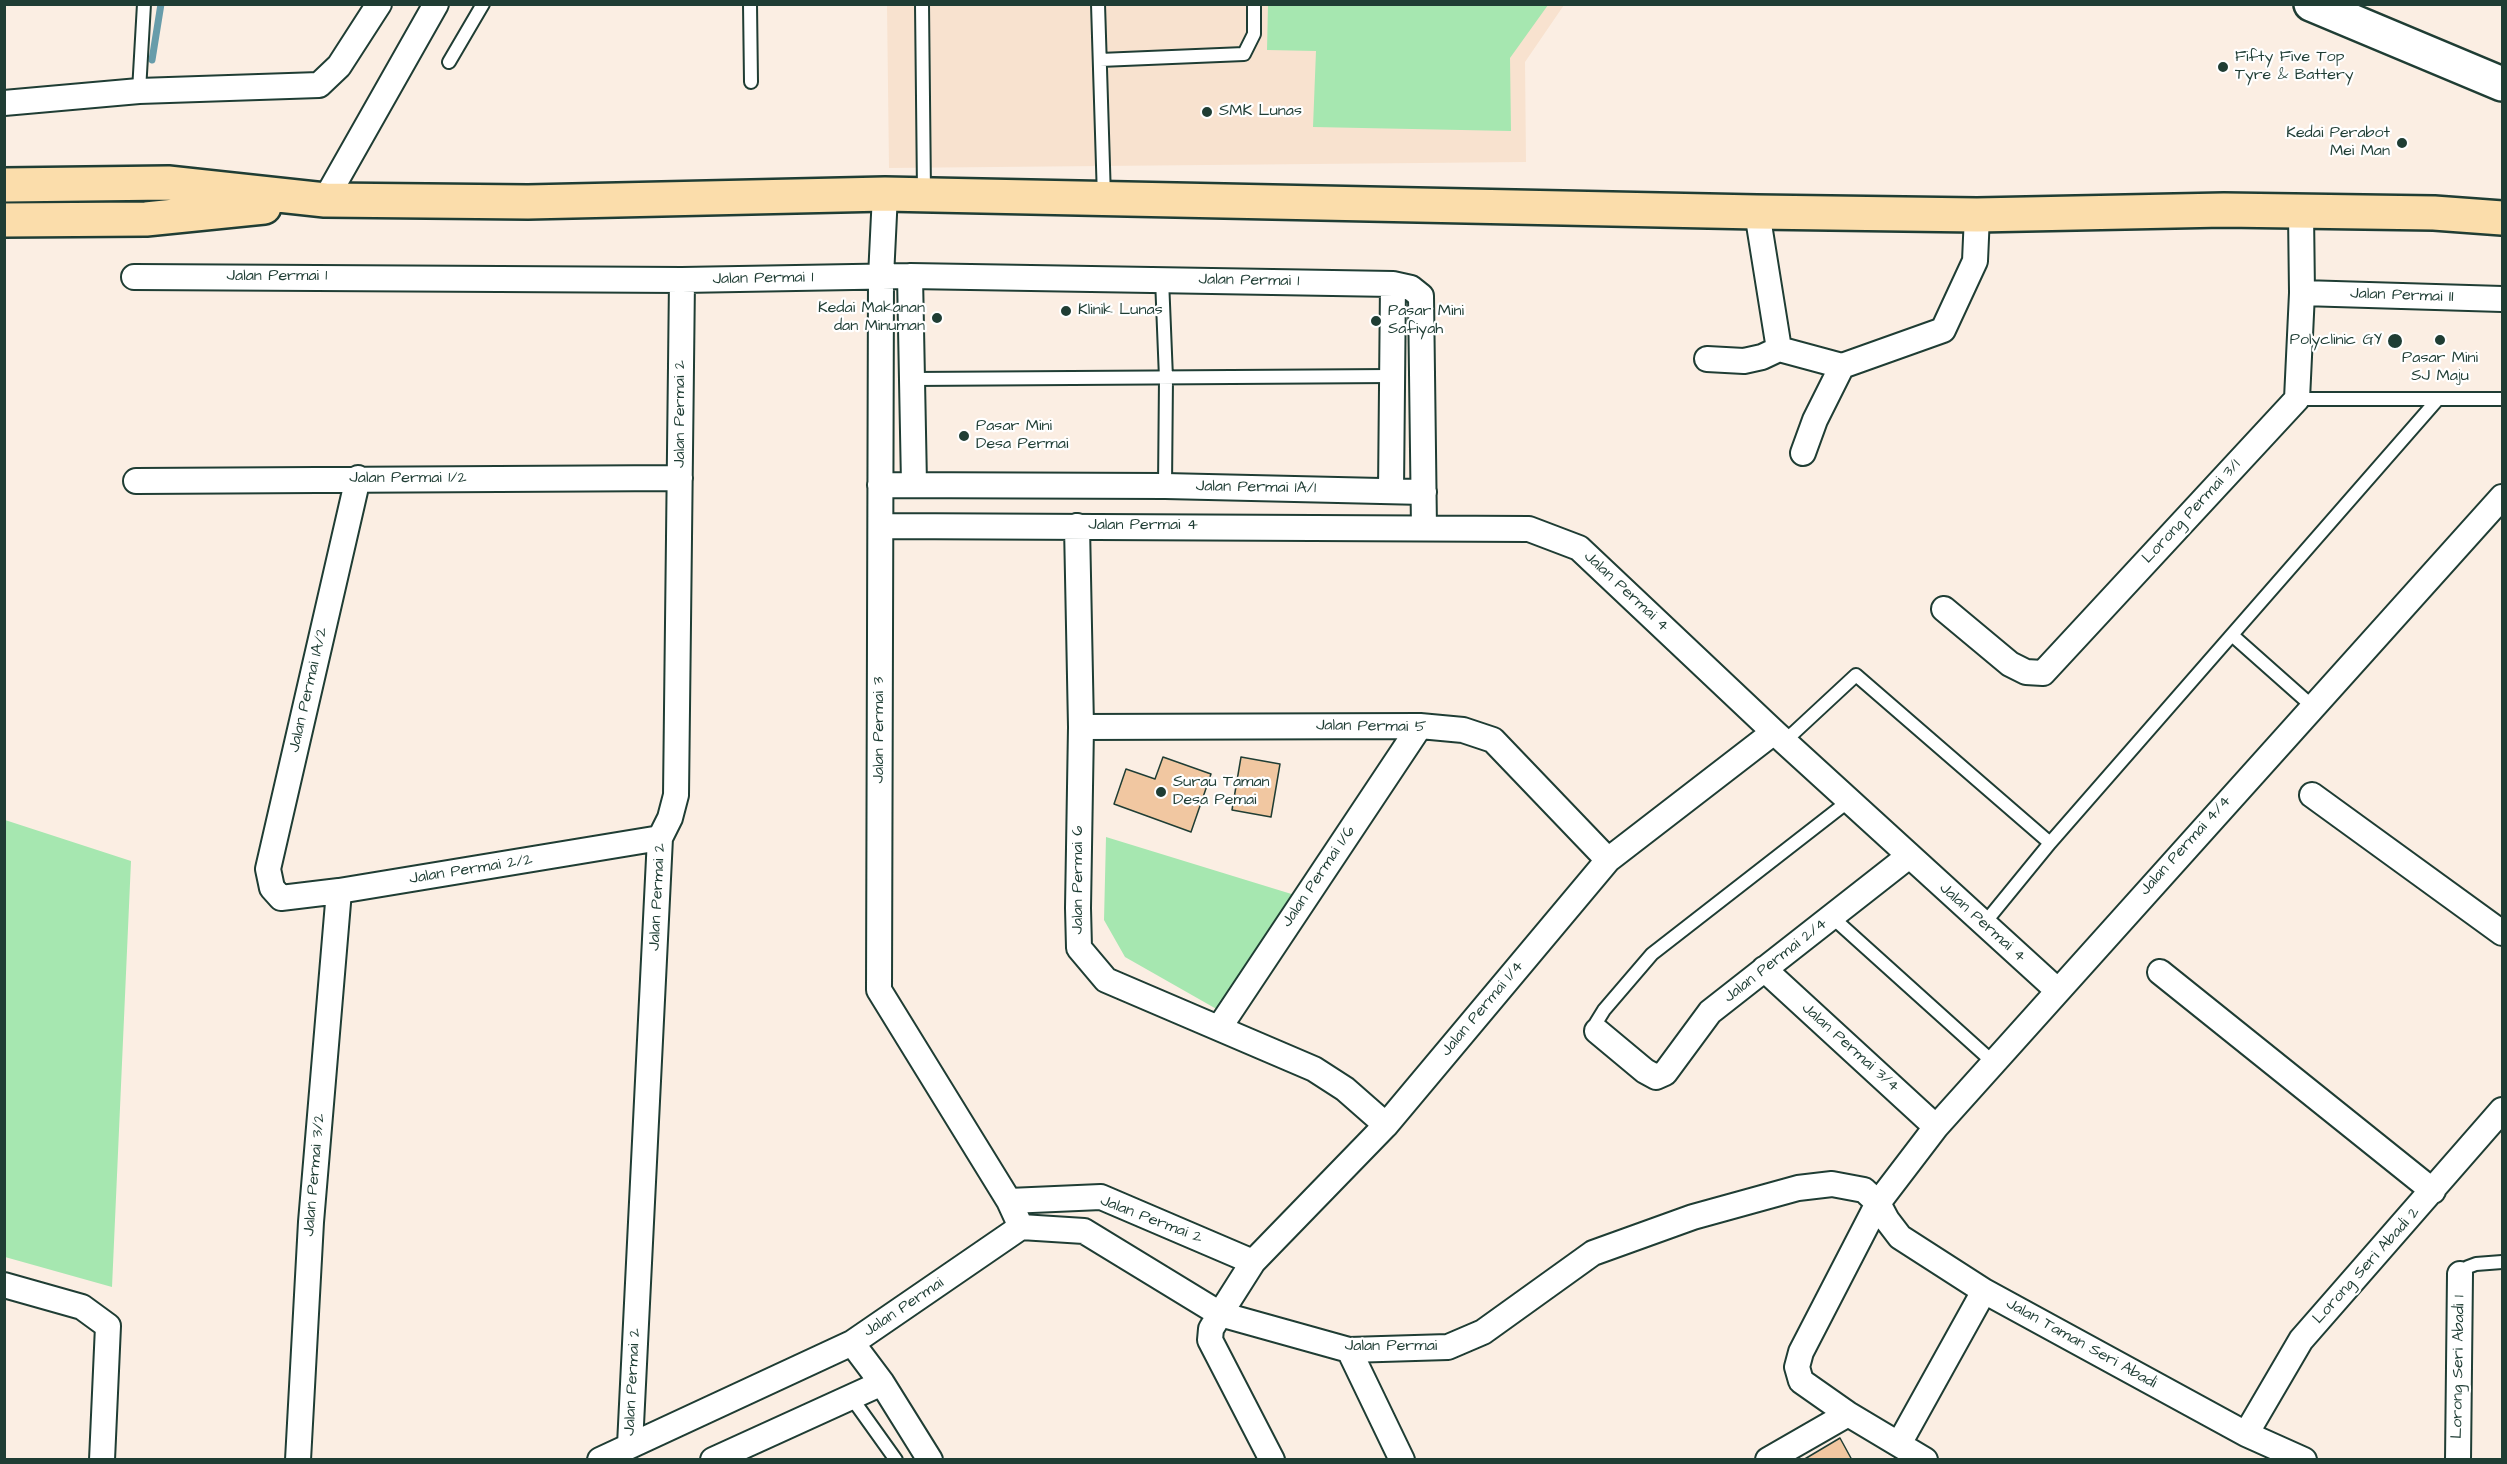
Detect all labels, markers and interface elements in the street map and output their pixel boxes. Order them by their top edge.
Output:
place label: Fifty Five Top Tyre & Battery [2235,48,2353,86]
marker: Fifty Five Top Tyre & Battery [2216,60,2230,74]
place label: SMK Lunas [1219,102,1302,122]
marker: SMK Lunas [1200,105,1214,119]
place label: Kedai Perabot Mei Man [2286,124,2390,162]
marker: Kedai Perabot Mei Man [2395,136,2409,150]
street label: Jalan Permai 1 [227,267,327,287]
street label: Jalan Permai 1 [712,269,814,289]
street label: Jalan Permai 1 [1198,271,1300,291]
street label: Jalan Permai II [2350,285,2454,307]
place label: Kedai Makanan dan Minuman [818,299,925,337]
place label: Klinik Lunas [1078,301,1163,321]
place label: Pasar Mini Safiyah [1388,302,1464,340]
marker: Klinik Lunas [1059,304,1073,318]
marker: Kedai Makanan dan Minuman [930,311,944,325]
marker: Pasar Mini Safiyah [1369,314,1383,328]
place label: Polyclinic GY [2290,331,2382,351]
marker: Polyclinic GY [2386,332,2404,350]
marker: Pasar Mini SJ Maju [2433,333,2447,347]
place label: Pasar Mini SJ Maju [2402,349,2478,387]
street label: Jalan Permai 2 [671,360,691,468]
place label: Pasar Mini Desa Permai [976,417,1068,455]
marker: Pasar Mini Desa Permai [957,429,971,443]
street label: Lorong Permai 3/1 [2139,456,2245,568]
street label: Jalan Permai 1/2 [349,469,467,489]
street label: Jalan Permai 1A/1 [1196,477,1316,499]
street label: Jalan Permai 4 [1088,516,1198,536]
street label: Jalan Permai 4 [1579,548,1673,636]
street label: Jalan Permai 1A/2 [285,626,333,754]
street label: Jalan Permai 3 [870,677,890,783]
street label: Jalan Permai 5 [1316,716,1426,738]
place label: Surau Taman Desa Pemai [1173,773,1270,811]
marker: Surau Taman Desa Pemai [1154,785,1168,799]
street label: Jalan Permai 4/4 [2136,792,2236,900]
street label: Jalan Permai 1/6 [1278,823,1360,931]
street label: Jalan Permai 6 [1069,826,1089,934]
street label: Jalan Permai 2 [646,843,670,951]
street label: Jalan Permai 2/2 [408,851,534,889]
street label: Jalan Permai 4 [1935,879,2029,967]
street label: Jalan Permai 2/4 [1720,915,1832,1007]
street label: Jalan Permai 1/4 [1437,957,1529,1061]
street label: Jalan Permai 3/4 [1797,999,1903,1097]
street label: Jalan Permai 3/2 [300,1113,330,1237]
street label: Jalan Permai 2 [1097,1192,1205,1248]
street label: Lorong Seri Abadi 2 [2309,1204,2425,1328]
street label: Jalan Permai [860,1274,948,1342]
street label: Jalan Taman Seri Abadi [2002,1295,2160,1393]
street label: Lorong Seri Abadi 1 [2448,1295,2470,1439]
street label: Jalan Permai 2 [621,1328,645,1436]
street label: Jalan Permai [1345,1337,1437,1357]

